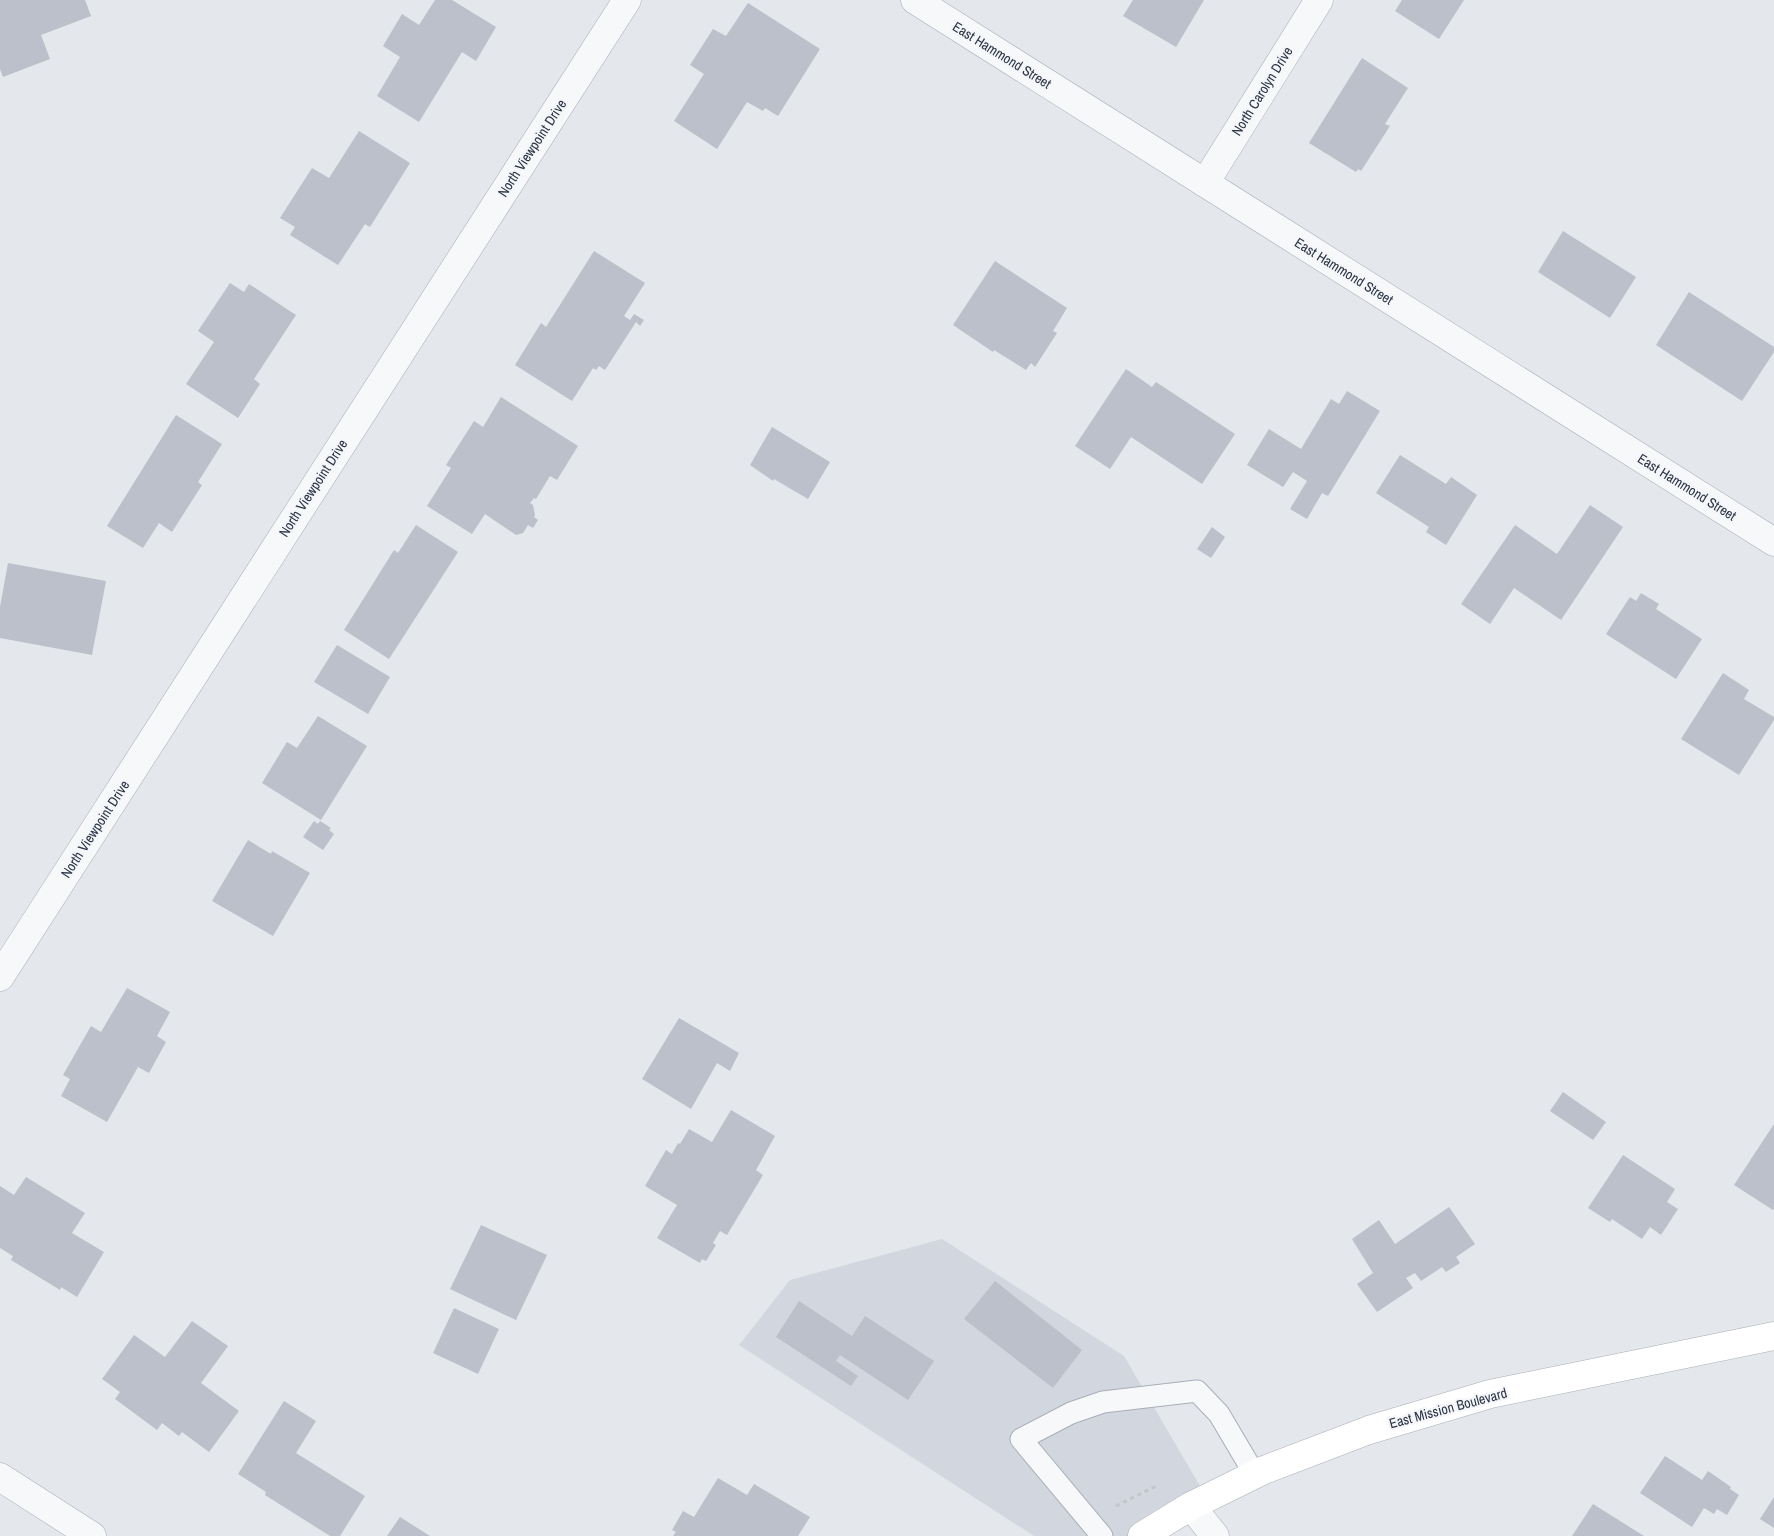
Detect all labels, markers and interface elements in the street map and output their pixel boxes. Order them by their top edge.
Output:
street label: East Hammond Street [949,17,1055,93]
street label: North Carolyn Drive [1227,43,1297,139]
street label: North Viewpoint Drive [494,96,570,200]
street label: East Hammond Street [1291,233,1397,309]
street label: North Viewpoint Drive [275,436,351,540]
street label: East Hammond Street [1634,449,1740,525]
street label: North Viewpoint Drive [57,777,133,881]
street label: East Mission Boulevard [1387,1384,1509,1432]

